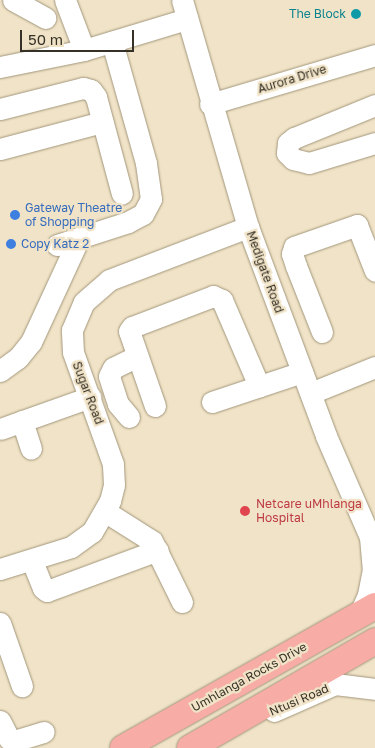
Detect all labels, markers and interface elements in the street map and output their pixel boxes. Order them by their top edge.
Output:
place label: The Block [289,7,346,21]
marker: The Block [350,8,362,20]
scale bar [22,20,136,52]
text: 50 m [28,30,63,48]
street label: Aurora Drive [256,62,328,96]
place label: Gateway Theatre of Shopping [25,201,122,229]
marker: Gateway Theatre of Shopping [9,209,21,221]
street label: Medigate Road [244,229,286,315]
place label: Copy Katz 2 [21,237,89,251]
marker: Copy Katz 2 [5,238,17,250]
street label: Sugar Road [69,360,107,426]
place label: Netcare uMhlanga Hospital [256,497,362,525]
marker: Netcare uMhlanga Hospital [238,504,252,518]
street label: Umhlanga Rocks Drive [189,639,309,715]
street label: Ntusi Road [267,681,331,719]

